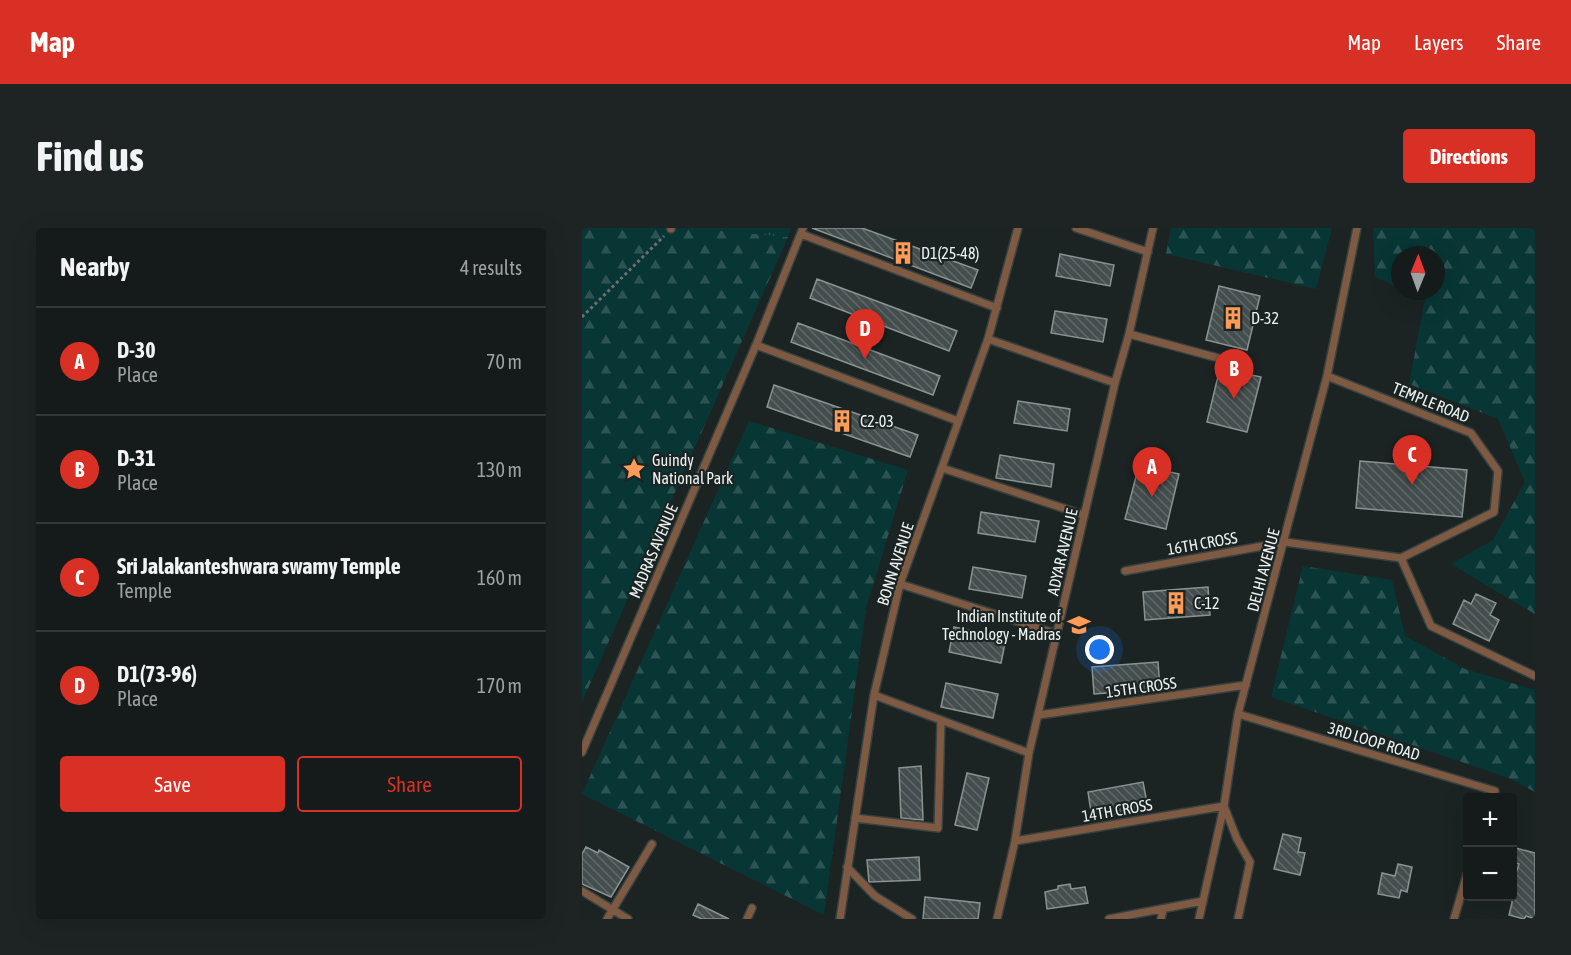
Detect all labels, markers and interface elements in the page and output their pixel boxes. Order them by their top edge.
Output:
text: Map [30,26,75,58]
text: Map [1347,30,1381,54]
text: Layers [1414,30,1464,54]
text: Share [1497,30,1541,54]
button: Directions [1403,129,1535,183]
text: Find us [36,132,144,180]
building icon: D1(25-48) [890,240,916,266]
place label: D1(25-48) [921,244,979,263]
north arrow [1391,246,1445,300]
text: Nearby [60,252,130,282]
text: 4 results [460,256,522,279]
building icon: D-32 [1220,305,1246,331]
place label: D-32 [1251,309,1279,327]
pin: D [846,310,884,359]
text: D-30 [117,337,156,363]
text: A [75,350,84,373]
text: 70 m [486,350,522,373]
pin: B [1214,350,1254,399]
text: Place [117,363,158,386]
street label: TEMPLE ROAD [1390,378,1472,426]
building icon: C2-03 [829,408,855,434]
place label: C2-03 [860,412,894,430]
pin: C [1392,436,1432,485]
text: D-31 [117,445,156,471]
pin: A [1132,448,1172,497]
place label: Guindy National Park [652,451,733,487]
place icon: Guindy National Park [621,456,647,482]
text: B [75,458,84,481]
text: 130 m [477,458,522,481]
text: Place [117,471,158,494]
street label: MADRAS AVENUE [625,501,681,601]
street label: ADYAR AVENUE [1043,507,1081,597]
street label: BONN AVENUE [873,520,917,608]
street label: DELHI AVENUE [1243,526,1283,614]
street label: 16TH CROSS [1165,528,1239,558]
text: Sri Jalakanteshwara swamy Temple [117,553,401,579]
text: C [75,566,84,589]
text: 160 m [477,566,522,589]
text: Temple [117,579,172,602]
building icon: C-12 [1163,590,1189,616]
place label: C-12 [1194,594,1219,612]
place label: Indian Institute of Technology - Madras [942,607,1062,644]
school or university icon: Indian Institute of Technology - Madras [1066,612,1092,638]
your location [1085,635,1114,664]
text: D1(73-96) [117,661,197,687]
street label: 15TH CROSS [1104,673,1178,701]
text: D [74,674,85,697]
text: 170 m [477,674,522,697]
text: Place [117,687,158,710]
street label: 3RD LOOP ROAD [1326,718,1422,764]
button: Save [60,756,285,812]
button: Share [297,756,522,812]
map controls [1463,793,1517,901]
button: + [1463,793,1517,847]
street label: 14TH CROSS [1080,795,1154,825]
button: − [1463,847,1517,901]

